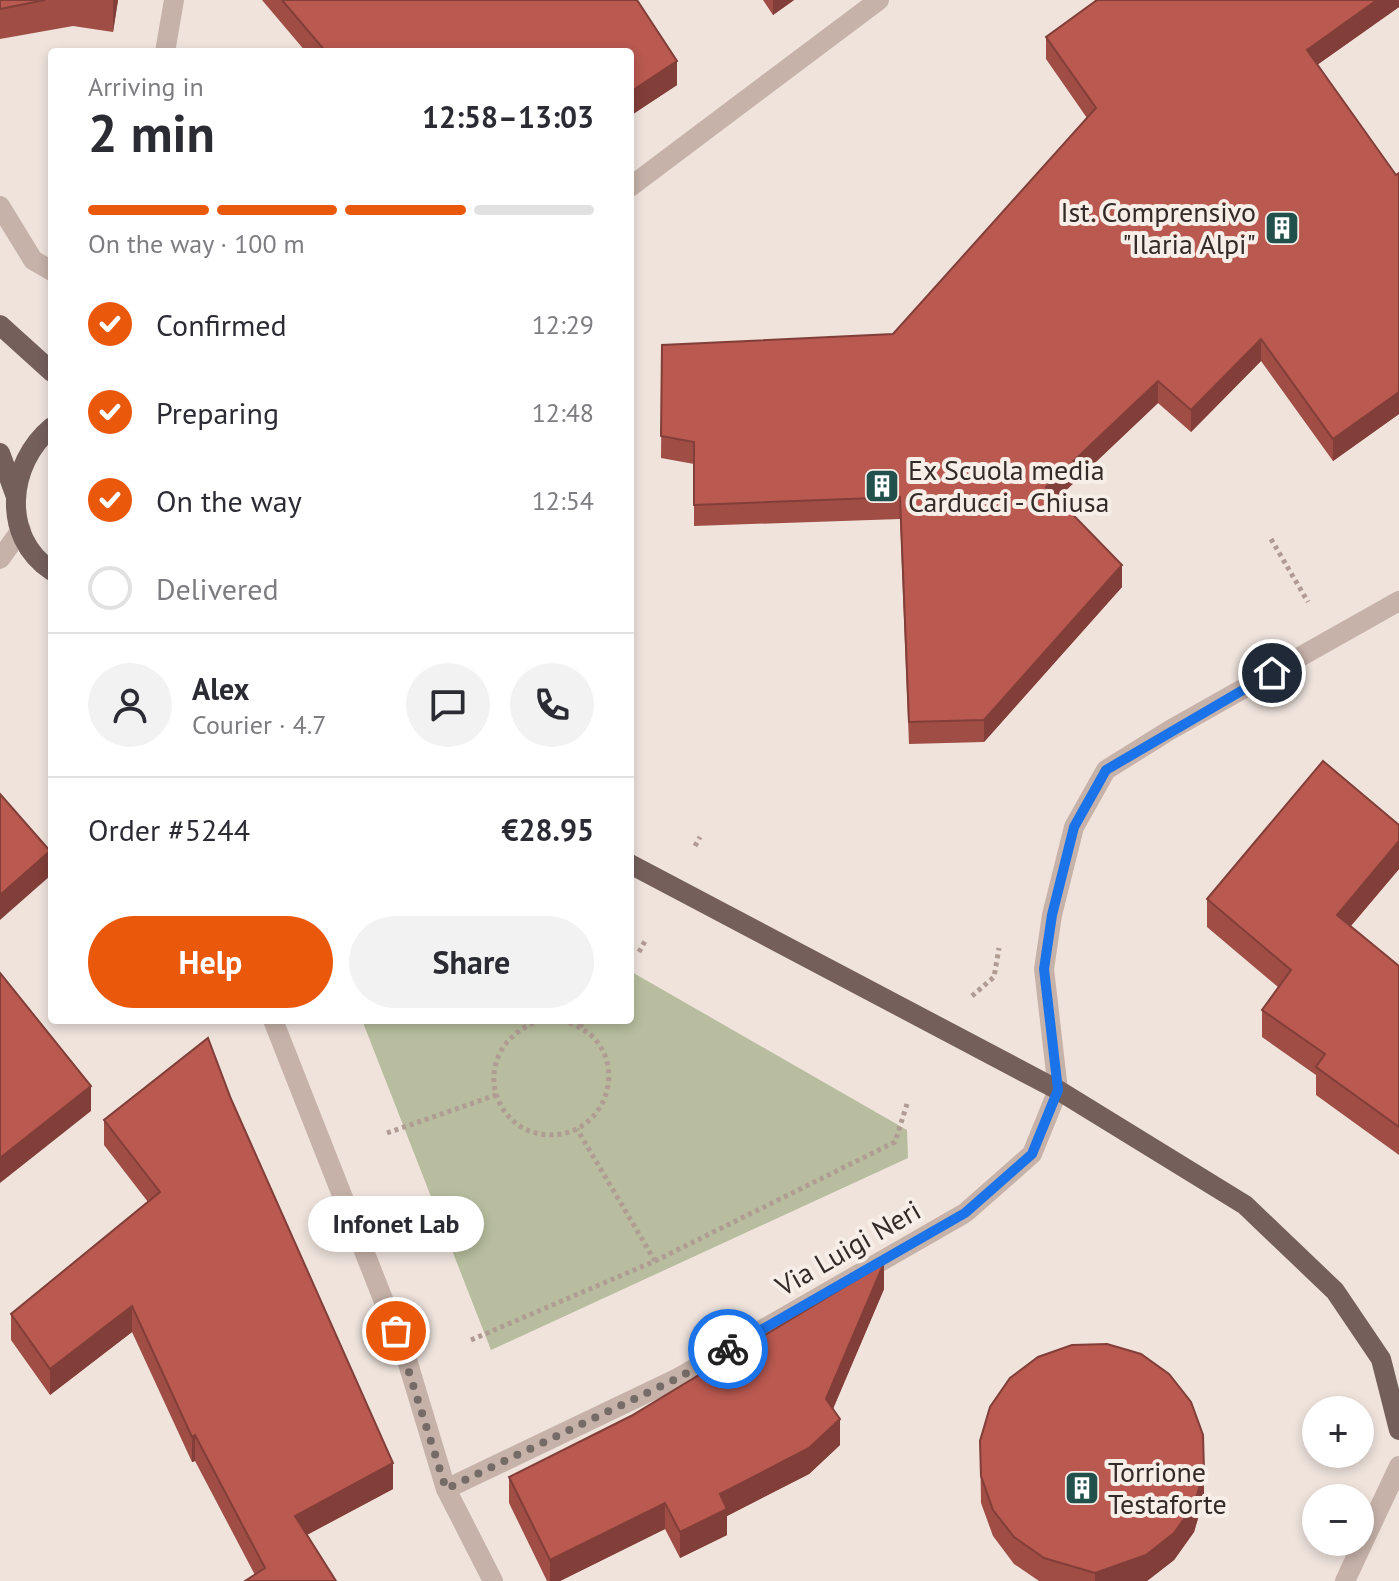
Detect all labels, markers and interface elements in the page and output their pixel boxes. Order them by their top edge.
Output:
text: Arriving in [88,70,204,103]
text: 12:58–13:03 [422,97,594,136]
text: 2 min [88,99,215,166]
place label: Ist. Comprensivo "Ilaria Alpi" [1060,193,1256,262]
building icon: Ist. Comprensivo "Ilaria Alpi" [1263,209,1301,247]
text: On the way · 100 m [88,227,305,260]
icon: check [88,302,132,346]
text: Confirmed [156,305,287,344]
text: 12:29 [532,308,594,341]
icon: check [88,390,132,434]
text: Preparing [156,393,279,432]
text: 12:48 [532,396,594,429]
place label: Ex Scuola media Carducci - Chiusa [908,451,1109,520]
building icon: Ex Scuola media Carducci - Chiusa [863,467,901,505]
icon: check [88,478,132,522]
text: On the way [156,481,302,520]
text: 12:54 [532,484,594,517]
text: Delivered [156,569,279,608]
pin [1238,639,1306,707]
icon: home [1250,651,1294,695]
button: person [88,663,172,747]
button: chat [406,663,490,747]
button: phone [510,663,594,747]
text: Alex [192,669,249,708]
text: Courier · 4.7 [192,708,326,741]
text: Order #5244 [88,810,250,849]
text: €28.95 [502,810,594,849]
button: Help [88,916,333,1008]
button: Share [349,916,594,1008]
street label: Via Luigi Neri [768,1191,927,1304]
callout: Infonet Lab [308,1195,484,1251]
text: Infonet Lab [333,1207,459,1240]
pin [362,1297,430,1365]
icon: bag [374,1309,418,1353]
courier [688,1309,768,1389]
icon: bike [706,1327,750,1371]
map controls [1302,1396,1374,1556]
button: + [1302,1396,1374,1468]
place label: Torrione Testaforte [1108,1453,1227,1522]
building icon: Torrione Testaforte [1063,1469,1101,1507]
button: − [1302,1484,1374,1556]

